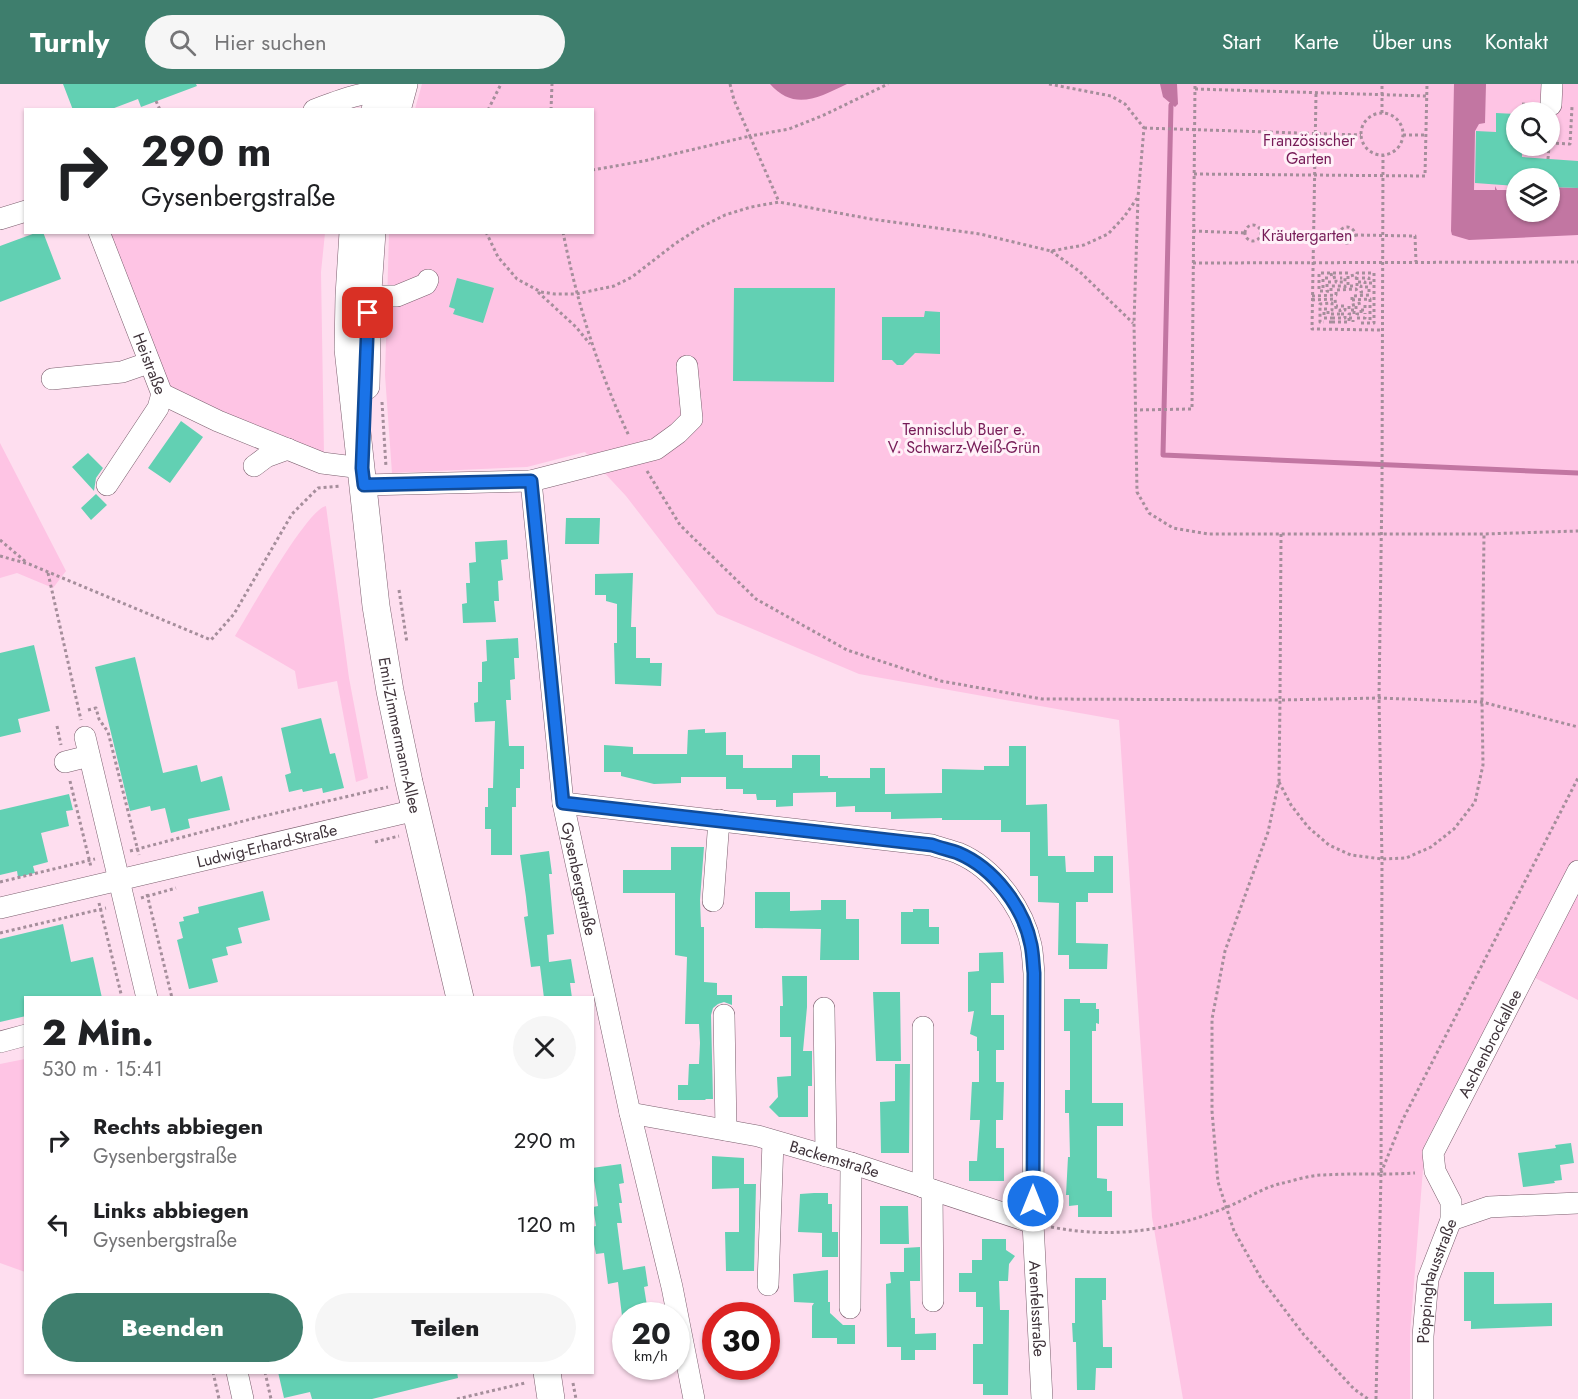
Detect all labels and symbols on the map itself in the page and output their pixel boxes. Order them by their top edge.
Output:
park label: Französischer Garten [1263,129,1355,170]
park label: Kräutergarten [1262,224,1352,247]
pin [342,287,393,338]
street label: Heistraße [128,329,173,398]
park label: Tennisclub Buer e. V. Schwarz-Weiß-Grün [888,418,1040,459]
street label: Emil-Zimmermann-Allee [373,655,427,816]
street label: Ludwig-Erhard-Straße [194,818,339,873]
street label: Gysenbergstraße [556,820,603,937]
street label: Aschenbrockallee [1452,985,1527,1101]
street label: Backemstraße [787,1134,883,1183]
position arrow [1001,1169,1065,1233]
street label: Pöppinghausstraße [1412,1215,1462,1343]
street label: Arenfelsstraße [1023,1260,1051,1357]
speed limit sign: 30 [702,1302,780,1380]

